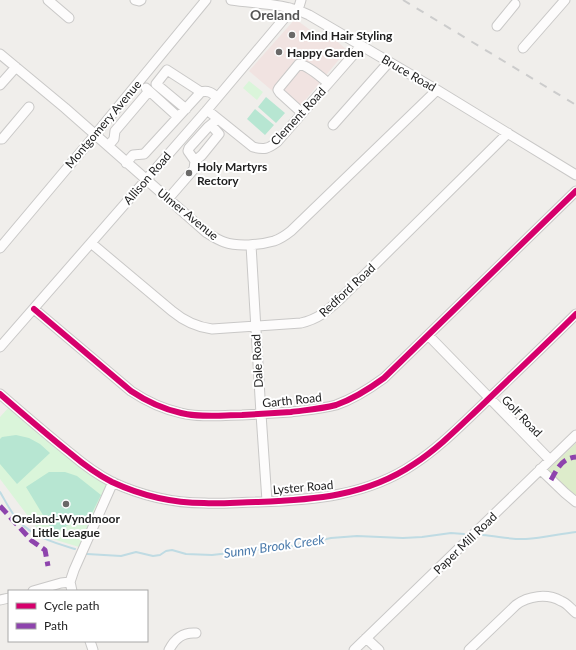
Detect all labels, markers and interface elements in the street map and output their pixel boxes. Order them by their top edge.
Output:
district label: Oreland [250,6,300,23]
place label: Mind Hair Styling [300,28,393,43]
marker: Mind Hair Styling [287,30,297,40]
place label: Happy Garden [287,45,364,60]
marker: Happy Garden [274,47,284,57]
street label: Bruce Road [379,51,439,95]
street label: Montgomery Avenue [62,77,144,171]
street label: Clement Road [267,84,329,148]
street label: Allison Road [120,149,174,207]
place label: Holy Martyrs Rectory [197,159,267,188]
marker: Holy Martyrs Rectory [184,168,194,178]
street label: Ulmer Avenue [154,185,222,243]
street label: Redford Road [316,260,378,320]
street label: Dale Road [248,334,266,388]
street label: Garth Road [262,389,322,411]
street label: Golf Road [499,392,545,440]
street label: Lyster Road [272,477,334,497]
marker: Oreland-Wyndmoor Little League [61,499,71,509]
street label: Paper Mill Road [430,509,500,577]
place label: Oreland-Wyndmoor Little League [12,511,120,540]
water label: Sunny Brook Creek [223,531,326,561]
legend [8,590,148,642]
text: Cycle path [44,598,99,613]
text: Path [44,618,68,633]

